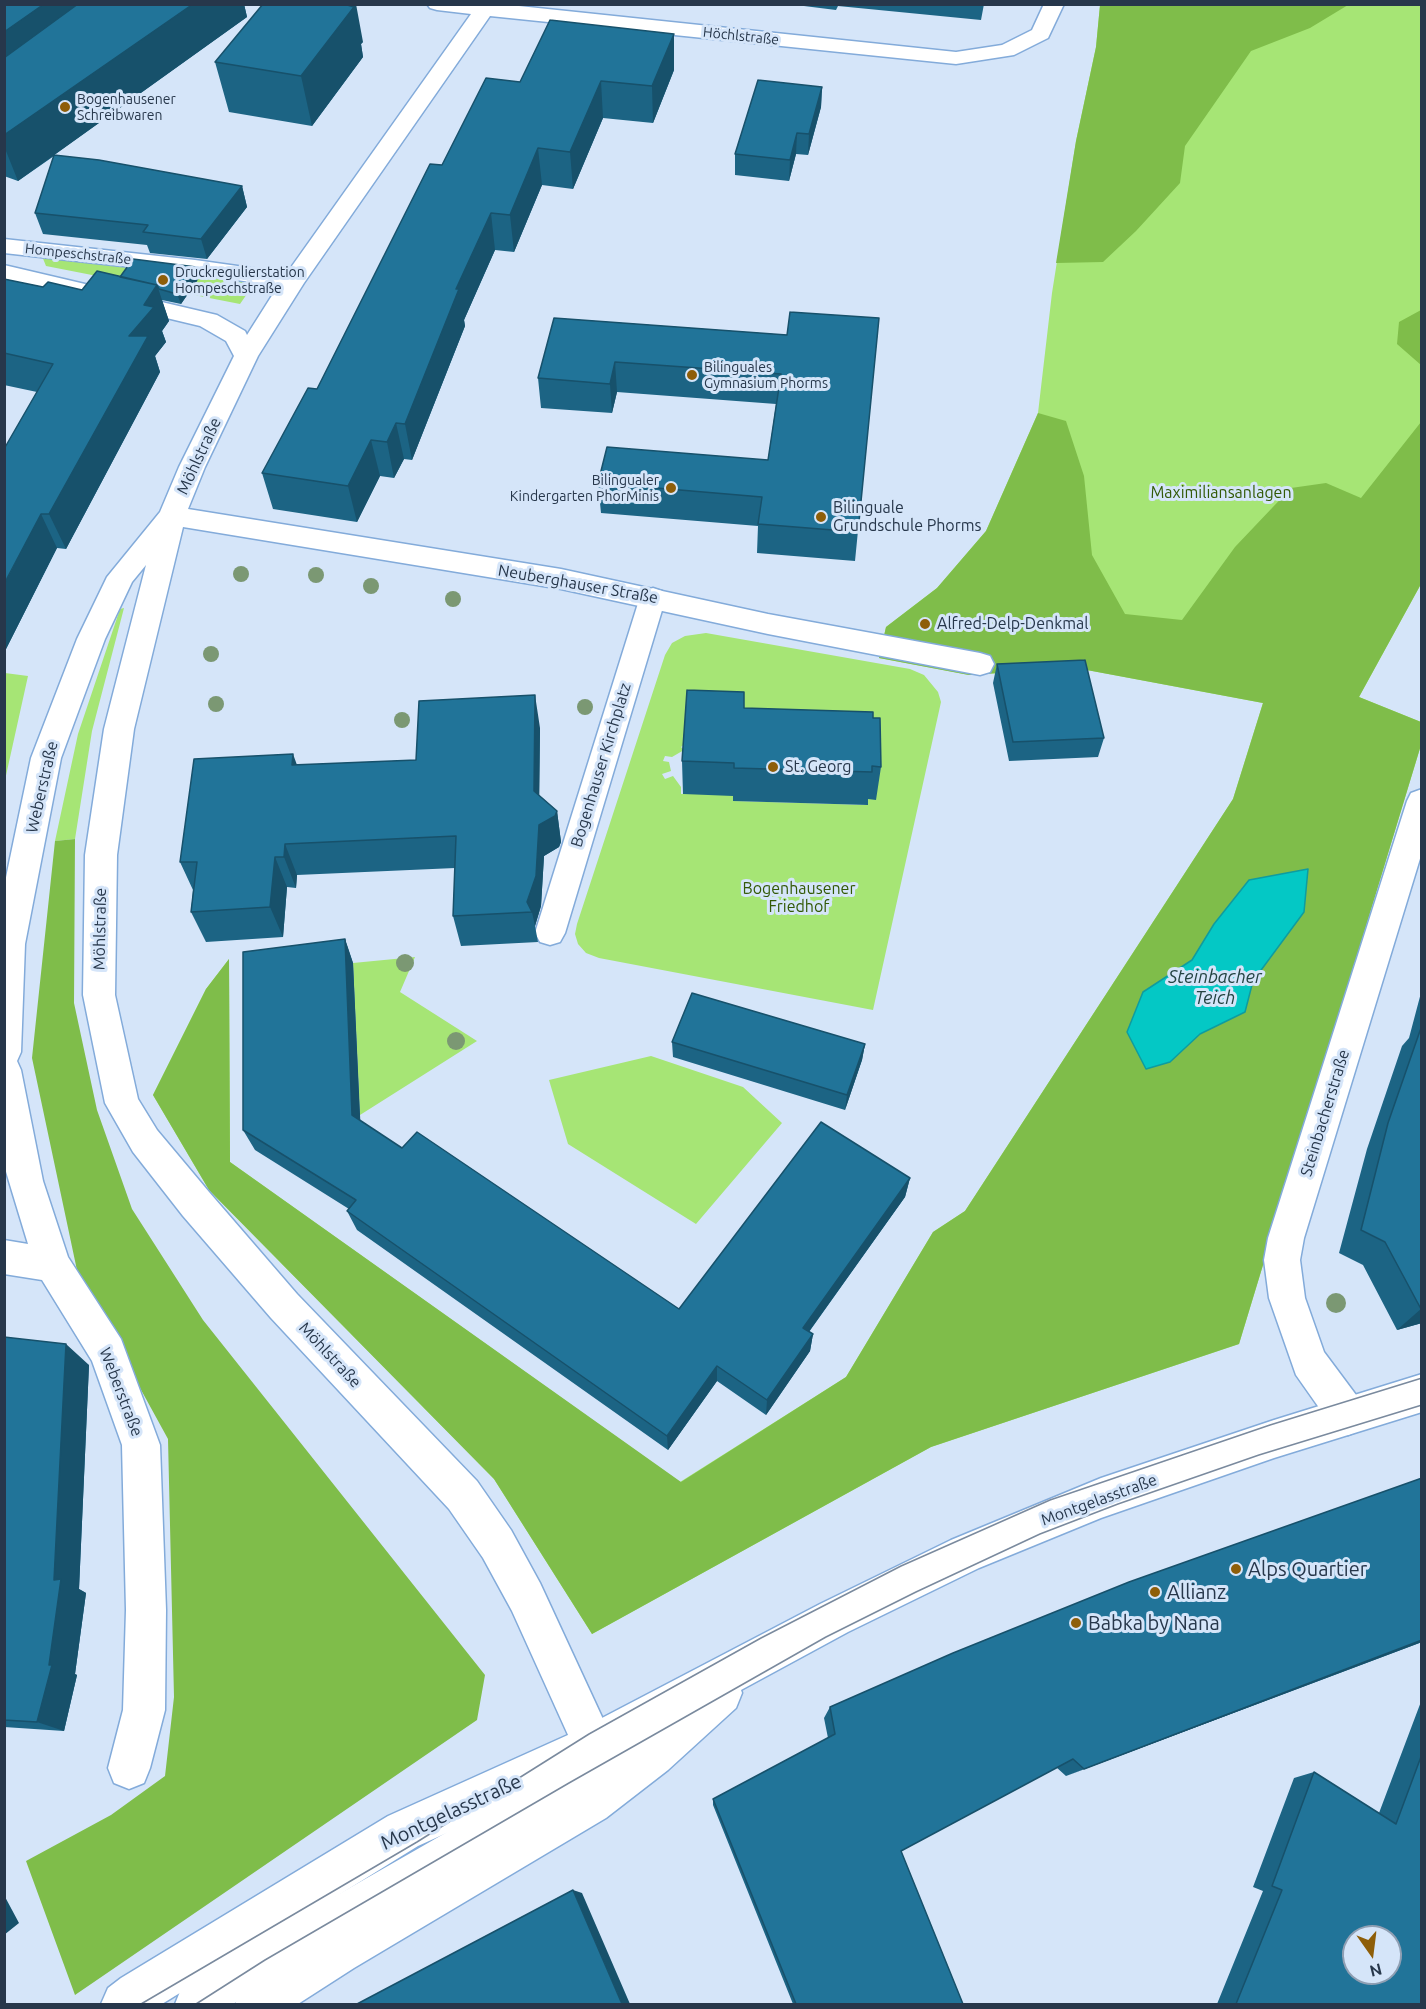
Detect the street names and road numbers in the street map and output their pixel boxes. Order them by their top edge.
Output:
street label: Höchlstraße [702,24,780,48]
street label: Hompeschstraße [24,240,132,268]
street label: Möhlstraße [173,415,225,497]
street label: Neuberghauser Straße [496,560,660,608]
street label: Bogenhauser Kirchplatz [567,681,635,849]
street label: Weberstraße [22,739,62,835]
street label: Möhlstraße [90,888,110,970]
street label: Steinbacherstraße [1297,1047,1353,1179]
street label: Möhlstraße [295,1318,365,1392]
street label: Weberstraße [95,1345,147,1439]
street label: Montgelasstraße [1038,1470,1160,1530]
street label: Montgelasstraße [377,1769,525,1855]

